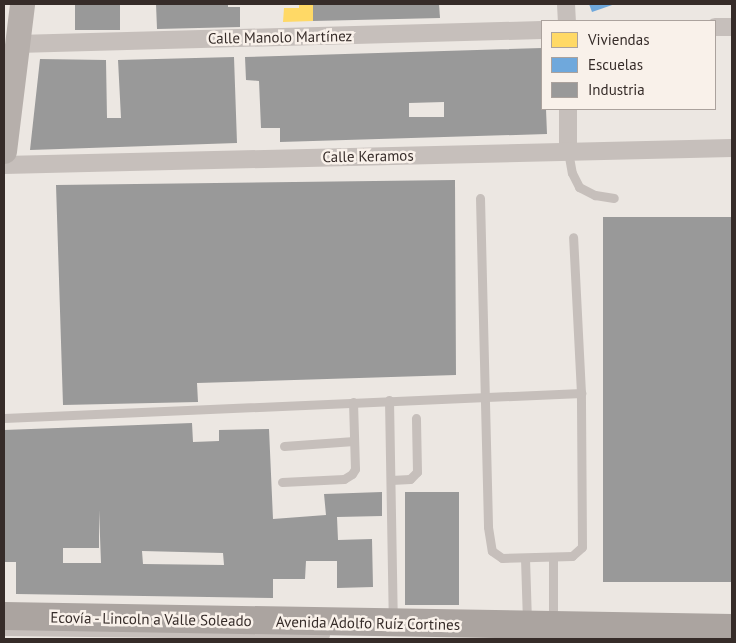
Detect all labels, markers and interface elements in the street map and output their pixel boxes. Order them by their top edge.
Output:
legend [541,20,716,110]
street label: Calle Manolo Martínez [208,27,352,47]
text: Viviendas [588,30,649,49]
text: Escuelas [588,55,643,74]
text: Industria [588,80,645,99]
street label: Calle Keramos [322,146,414,166]
street label: Ecovía - Lincoln a Valle Soleado [49,608,253,630]
street label: Avenida Adolfo Ruíz Cortines [275,612,461,634]

